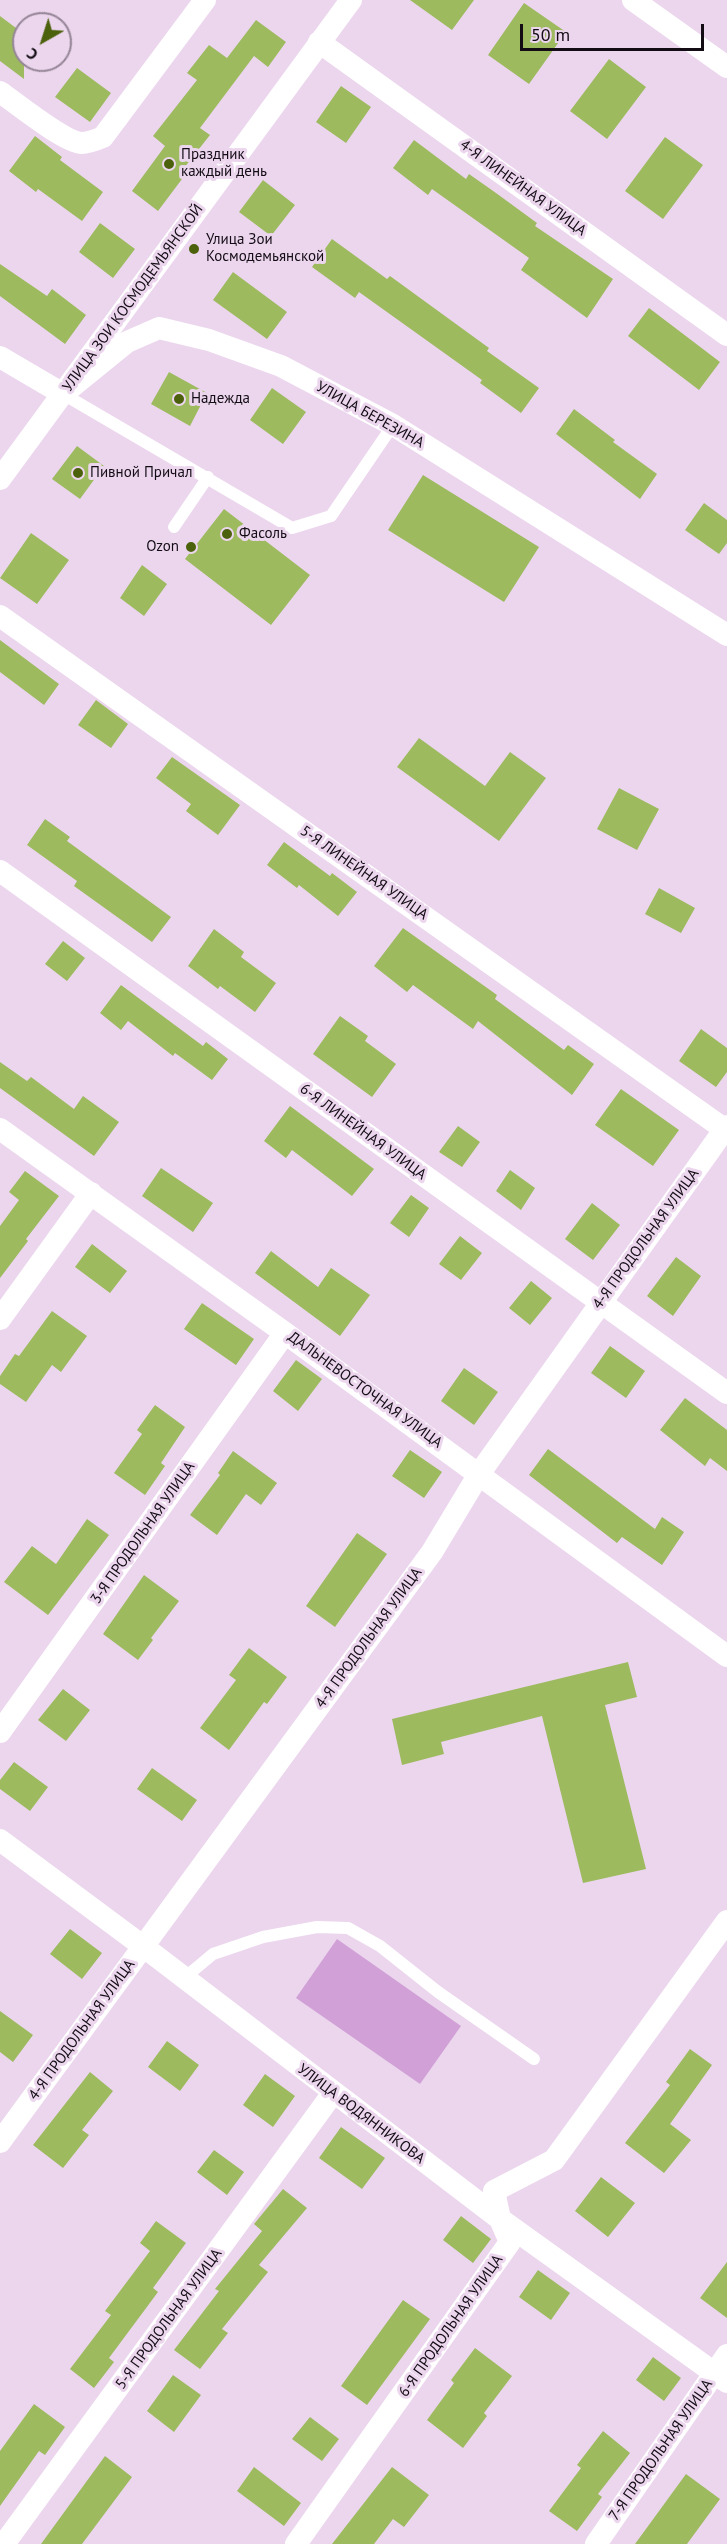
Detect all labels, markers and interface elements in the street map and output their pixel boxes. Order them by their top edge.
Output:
north arrow [12,12,72,72]
scale bar [523,12,708,50]
text: 50 m [531,23,570,46]
text: С [22,44,42,65]
street label: 4-Я ЛИНЕЙНАЯ УЛИЦА [456,136,590,240]
place label: Праздник каждый день [181,146,267,181]
marker: Праздник каждый день [162,157,176,171]
street label: УЛИЦА ЗОИ КОСМОДЕМЬЯНСКОЙ [59,201,207,395]
place label: Улица Зои Космодемьянской [206,231,324,266]
marker: Улица Зои Космодемьянской [187,242,201,256]
street label: УЛИЦА БЕРЕЗИНА [313,378,427,452]
place label: Надежда [191,390,250,408]
marker: Надежда [172,392,186,406]
place label: Пивной Причал [90,464,192,482]
marker: Пивной Причал [71,466,85,480]
place label: Фасоль [239,525,287,543]
marker: Фасоль [220,527,234,541]
place label: Ozon [146,538,179,556]
marker: Ozon [184,540,198,554]
street label: 5-Я ЛИНЕЙНАЯ УЛИЦА [297,822,431,924]
street label: 6-Я ЛИНЕЙНАЯ УЛИЦА [296,1080,430,1184]
street label: 4-Я ПРОДОЛЬНАЯ УЛИЦА [589,1165,703,1313]
street label: ДАЛЬНЕВОСТОЧНАЯ УЛИЦА [284,1328,446,1452]
street label: 3-Я ПРОДОЛЬНАЯ УЛИЦА [87,1459,199,1607]
street label: 4-Я ПРОДОЛЬНАЯ УЛИЦА [312,1564,426,1712]
street label: 4-Я ПРОДОЛЬНАЯ УЛИЦА [25,1956,139,2104]
street label: УЛИЦА ВОДЯННИКОВА [294,2060,428,2168]
street label: 5-Я ПРОДОЛЬНАЯ УЛИЦА [112,2245,226,2393]
street label: 6-Я ПРОДОЛЬНАЯ УЛИЦА [395,2252,507,2400]
street label: 7-Я ПРОДОЛЬНАЯ УЛИЦА [605,2376,717,2524]

